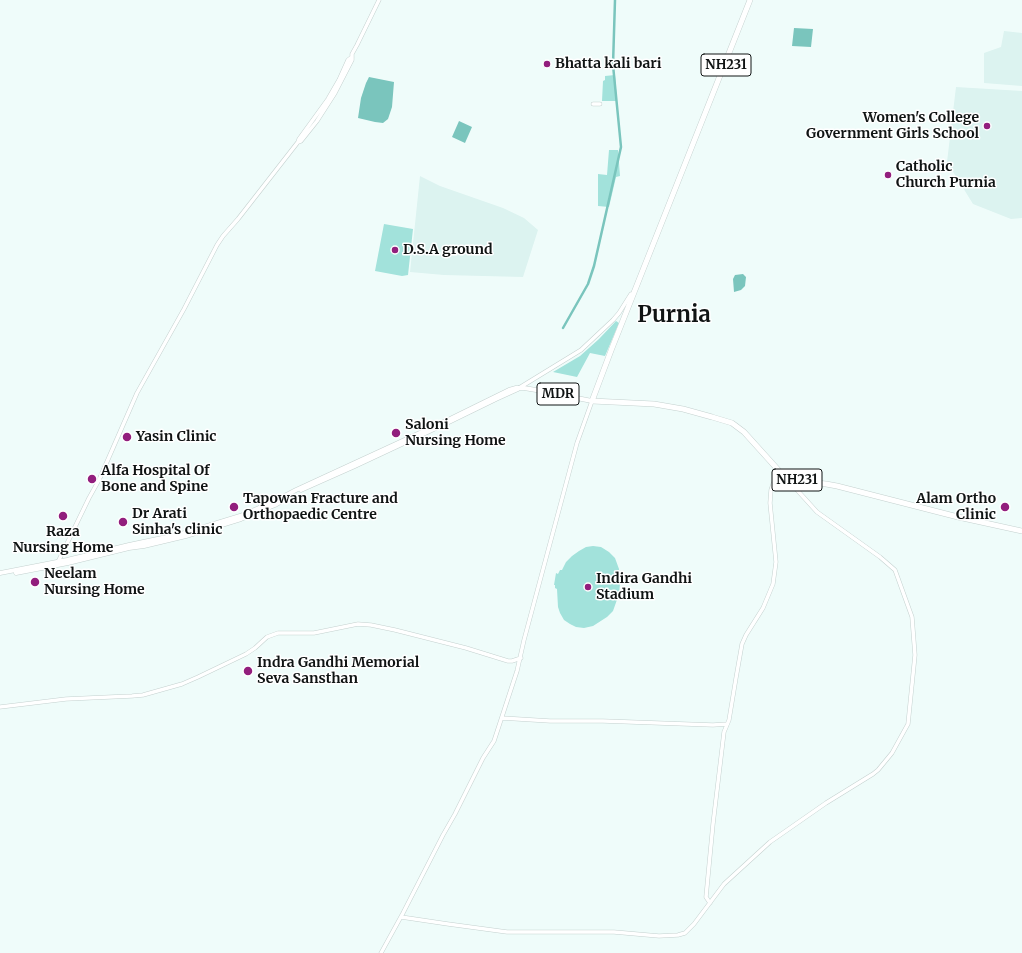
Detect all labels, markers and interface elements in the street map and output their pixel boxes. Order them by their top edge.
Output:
road number: NH231 [701,54,751,76]
place label: Bhatta kali bari [555,56,662,72]
marker: Bhatta kali bari [542,59,552,69]
place label: Women's College Government Girls School [806,110,979,142]
marker: Women's College Government Girls School [982,121,992,131]
place label: Catholic Church Purnia [896,159,996,192]
marker: Catholic Church Purnia [883,170,893,180]
place label: D.S.A ground [403,242,493,258]
marker: D.S.A ground [390,245,400,255]
district label: Purnia [637,303,711,329]
road number: MDR [537,383,579,405]
place label: Saloni Nursing Home [405,417,506,450]
marker: Saloni Nursing Home [390,427,402,439]
place label: Yasin Clinic [136,429,217,445]
marker: Yasin Clinic [121,431,133,443]
place label: Alfa Hospital Of Bone and Spine [101,463,210,496]
road number: NH231 [772,469,822,491]
marker: Alfa Hospital Of Bone and Spine [86,473,98,485]
place label: Tapowan Fracture and Orthopaedic Centre [243,491,398,524]
place label: Alam Ortho Clinic [916,491,996,524]
marker: Tapowan Fracture and Orthopaedic Centre [228,501,240,513]
marker: Alam Ortho Clinic [999,501,1011,513]
place label: Dr Arati Sinha's clinic [132,506,222,538]
marker: Raza Nursing Home [57,510,69,522]
marker: Dr Arati Sinha's clinic [117,516,129,528]
place label: Raza Nursing Home [13,524,113,556]
place label: Neelam Nursing Home [44,566,145,598]
place label: Indira Gandhi Stadium [596,571,692,604]
marker: Neelam Nursing Home [29,576,41,588]
marker: Indira Gandhi Stadium [583,582,593,592]
place label: Indra Gandhi Memorial Seva Sansthan [257,655,419,688]
marker: Indra Gandhi Memorial Seva Sansthan [242,665,254,677]

